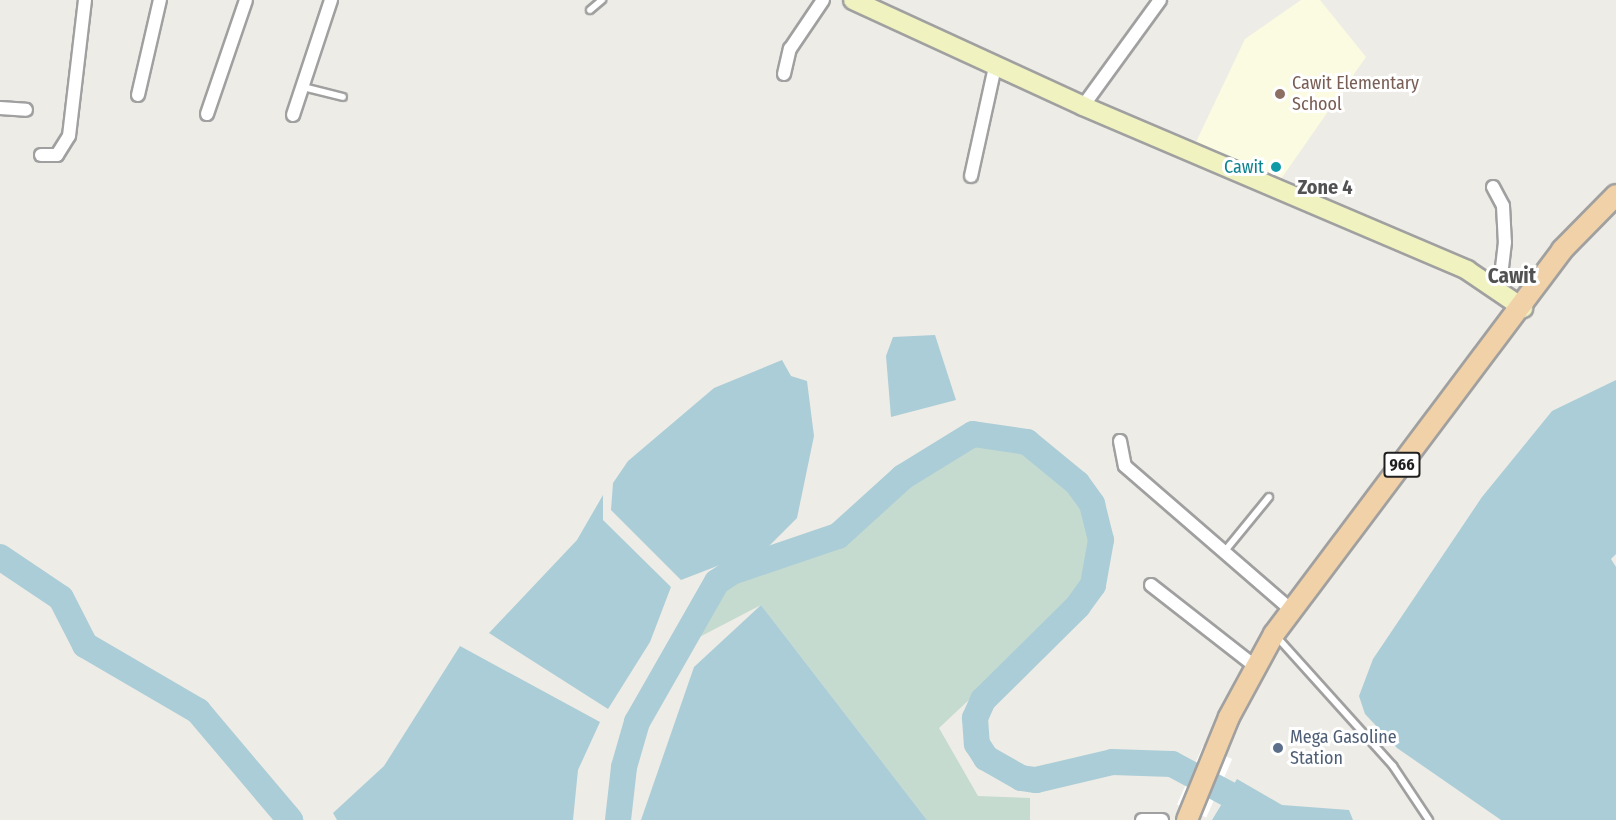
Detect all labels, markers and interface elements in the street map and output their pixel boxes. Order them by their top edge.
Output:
place label: Cawit Elementary School [1292,73,1419,116]
marker: Cawit Elementary School [1273,87,1287,101]
place label: Cawit [1224,156,1264,178]
marker: Cawit [1269,160,1283,174]
district label: Zone 4 [1297,175,1353,199]
district label: Cawit [1488,263,1536,289]
road number: 966 [1382,452,1422,478]
place label: Mega Gasoline Station [1290,727,1397,770]
marker: Mega Gasoline Station [1271,741,1285,755]

